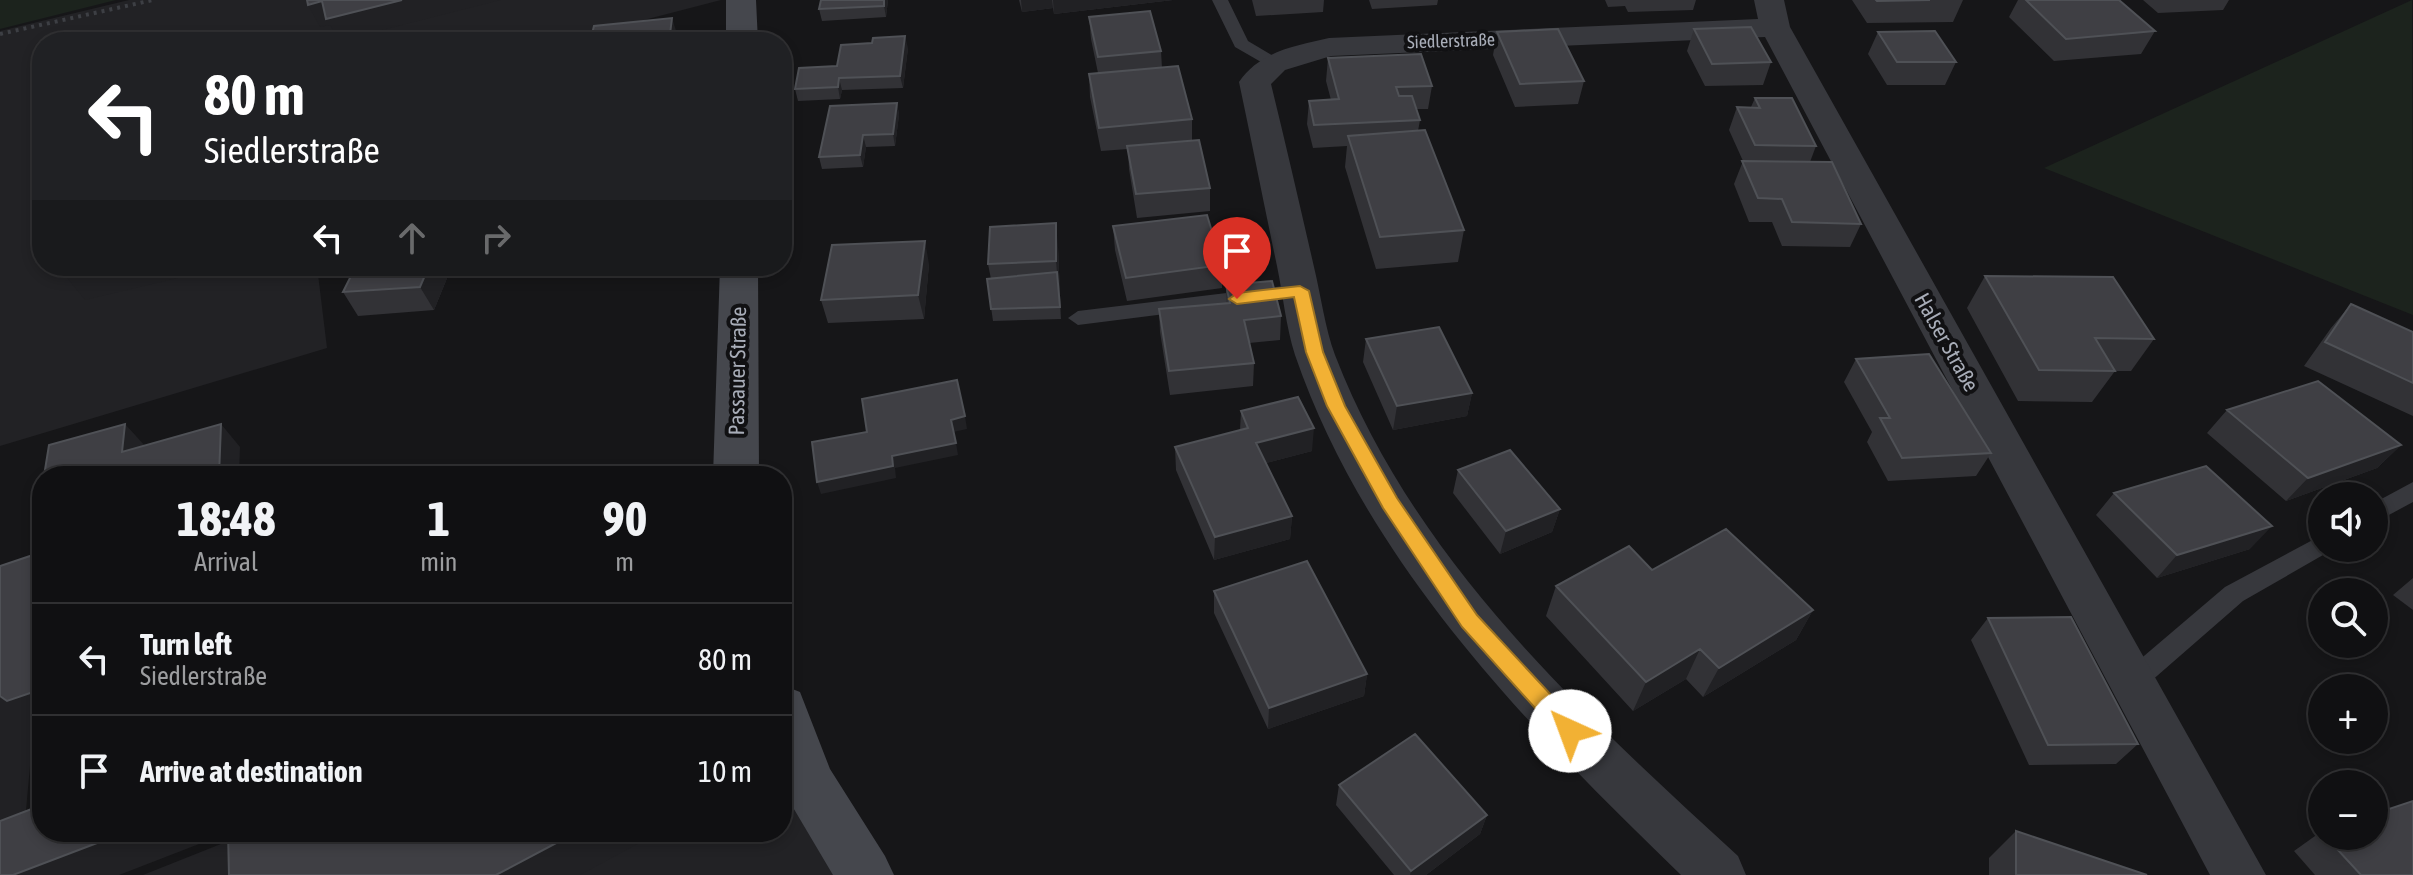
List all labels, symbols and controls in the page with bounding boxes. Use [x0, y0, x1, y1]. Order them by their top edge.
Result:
street label: Siedlerstraße [1407, 28, 1495, 53]
text: 80 m [204, 63, 305, 127]
icon: left [72, 64, 176, 168]
text: Siedlerstraße [204, 129, 380, 171]
icon: left [306, 216, 350, 260]
icon: ahead [390, 216, 434, 260]
icon: right [474, 216, 518, 260]
pin [1203, 217, 1271, 299]
icon: arrive [1215, 229, 1259, 273]
street label: Halser Straße [1909, 288, 1985, 396]
street label: Passauer Straße [723, 306, 751, 436]
map controls [2308, 482, 2388, 850]
button: sound [2308, 482, 2388, 562]
text: 18:48 [177, 491, 275, 546]
text: 1 [428, 491, 450, 546]
text: 90 [602, 491, 647, 546]
text: Arrival [194, 547, 258, 577]
text: min [420, 547, 457, 577]
text: m [615, 547, 634, 577]
button: search [2308, 578, 2388, 658]
text: Turn left [140, 627, 232, 661]
icon: left [72, 637, 116, 681]
text: 80 m [698, 642, 752, 676]
text: Siedlerstraße [140, 661, 267, 691]
button: + [2308, 674, 2388, 754]
position arrow [1528, 689, 1612, 773]
icon: arrive [72, 749, 116, 793]
text: Arrive at destination [140, 754, 362, 788]
text: 10 m [698, 754, 752, 788]
button: − [2308, 770, 2388, 850]

